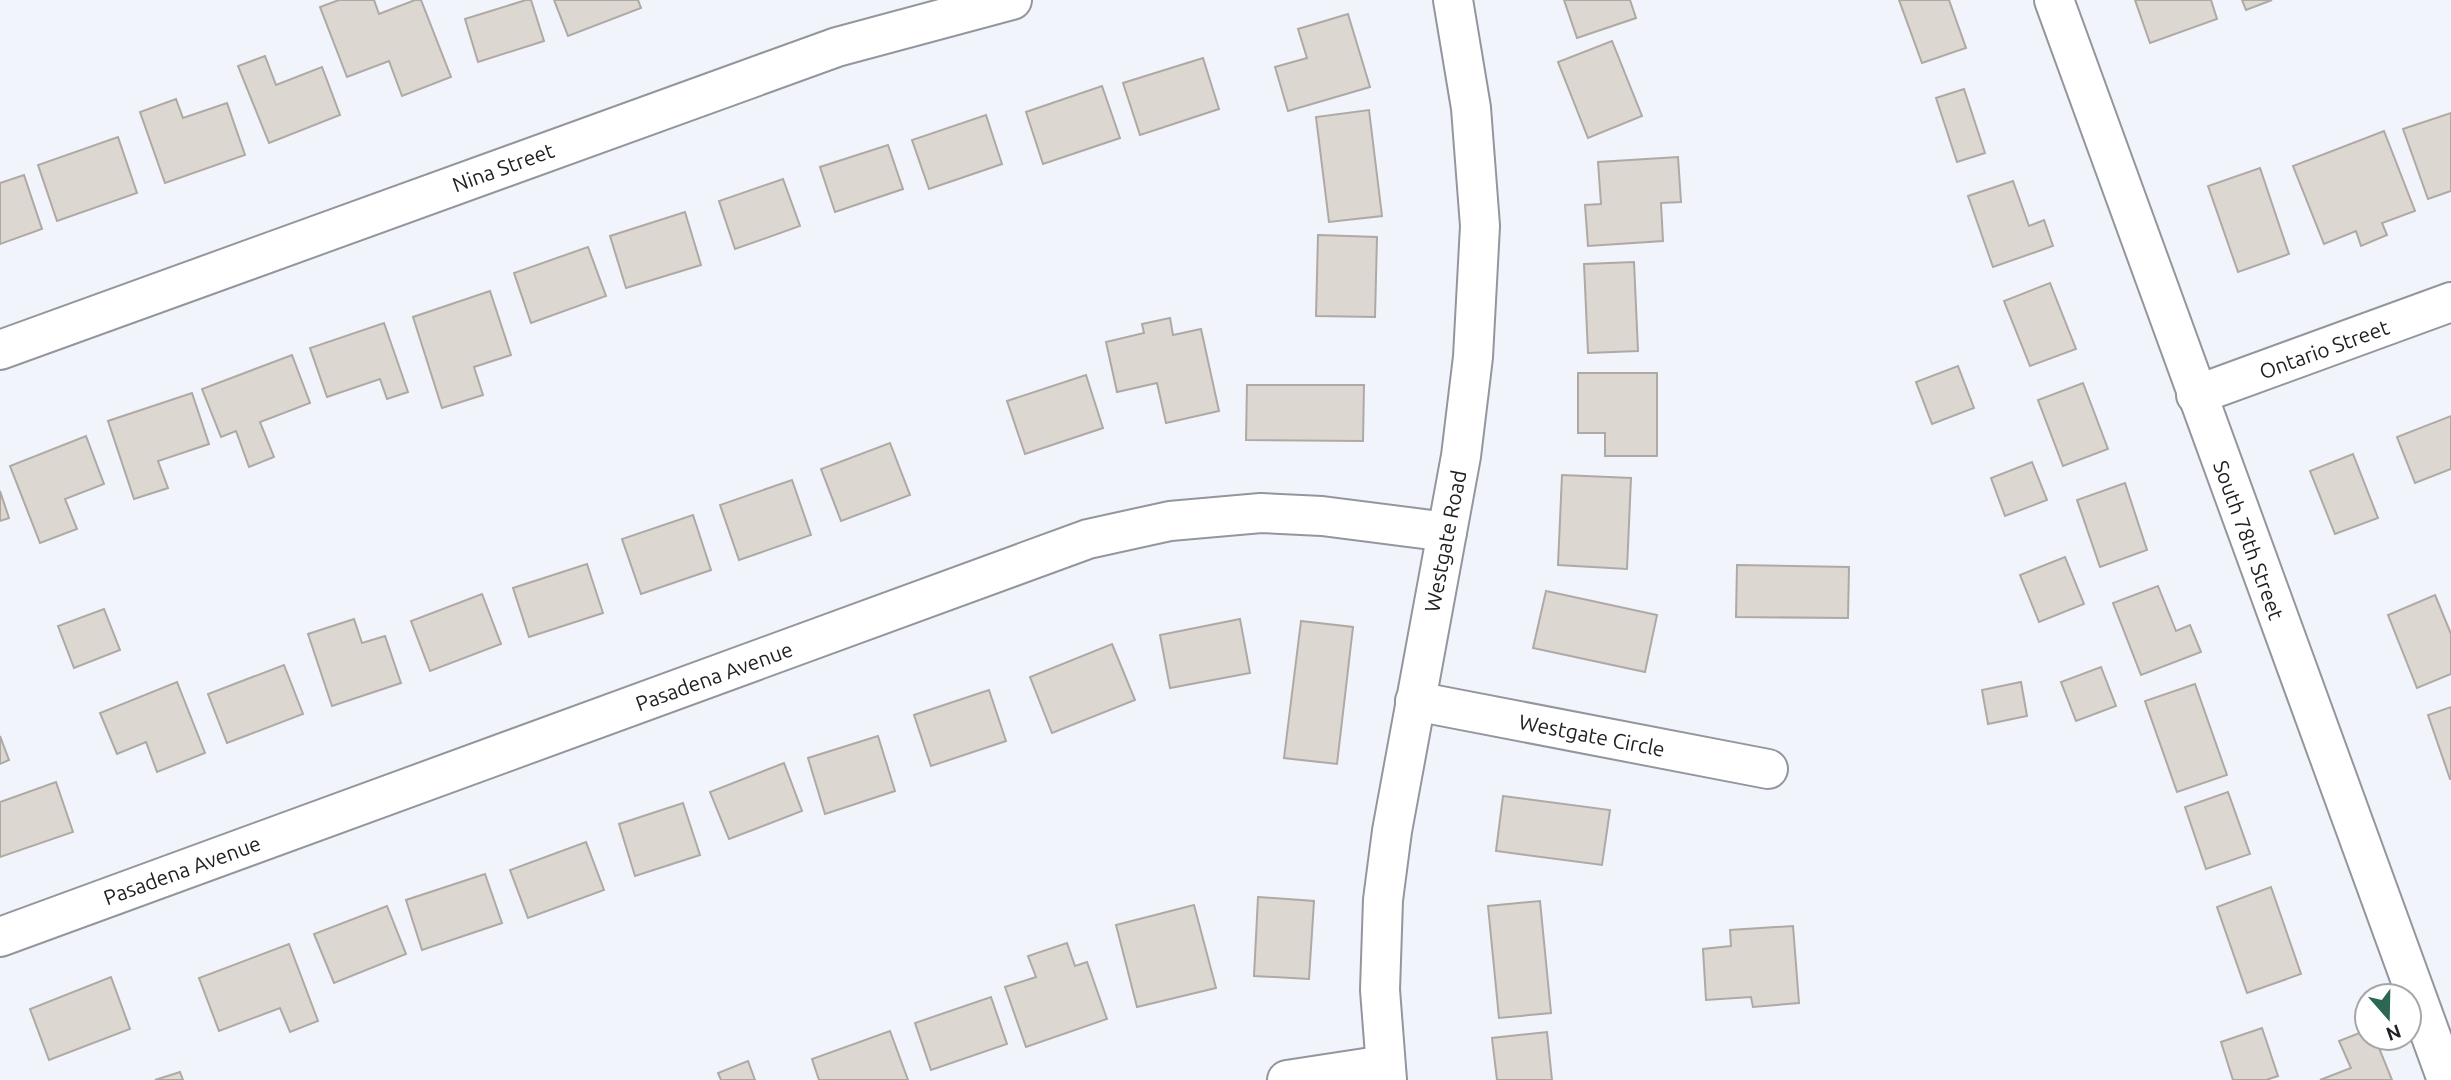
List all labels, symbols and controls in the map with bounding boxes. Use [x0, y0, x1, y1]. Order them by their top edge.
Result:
street label: Nina Street [449, 138, 557, 196]
street label: Ontario Street [2256, 314, 2392, 384]
street label: South 78th Street [2209, 457, 2289, 623]
street label: Westgate Road [1419, 468, 1471, 614]
street label: Pasadena Avenue [632, 636, 796, 716]
street label: Westgate Circle [1517, 709, 1667, 761]
street label: Pasadena Avenue [100, 830, 264, 910]
north arrow [2353, 982, 2423, 1052]
text: N [2383, 1020, 2404, 1046]

